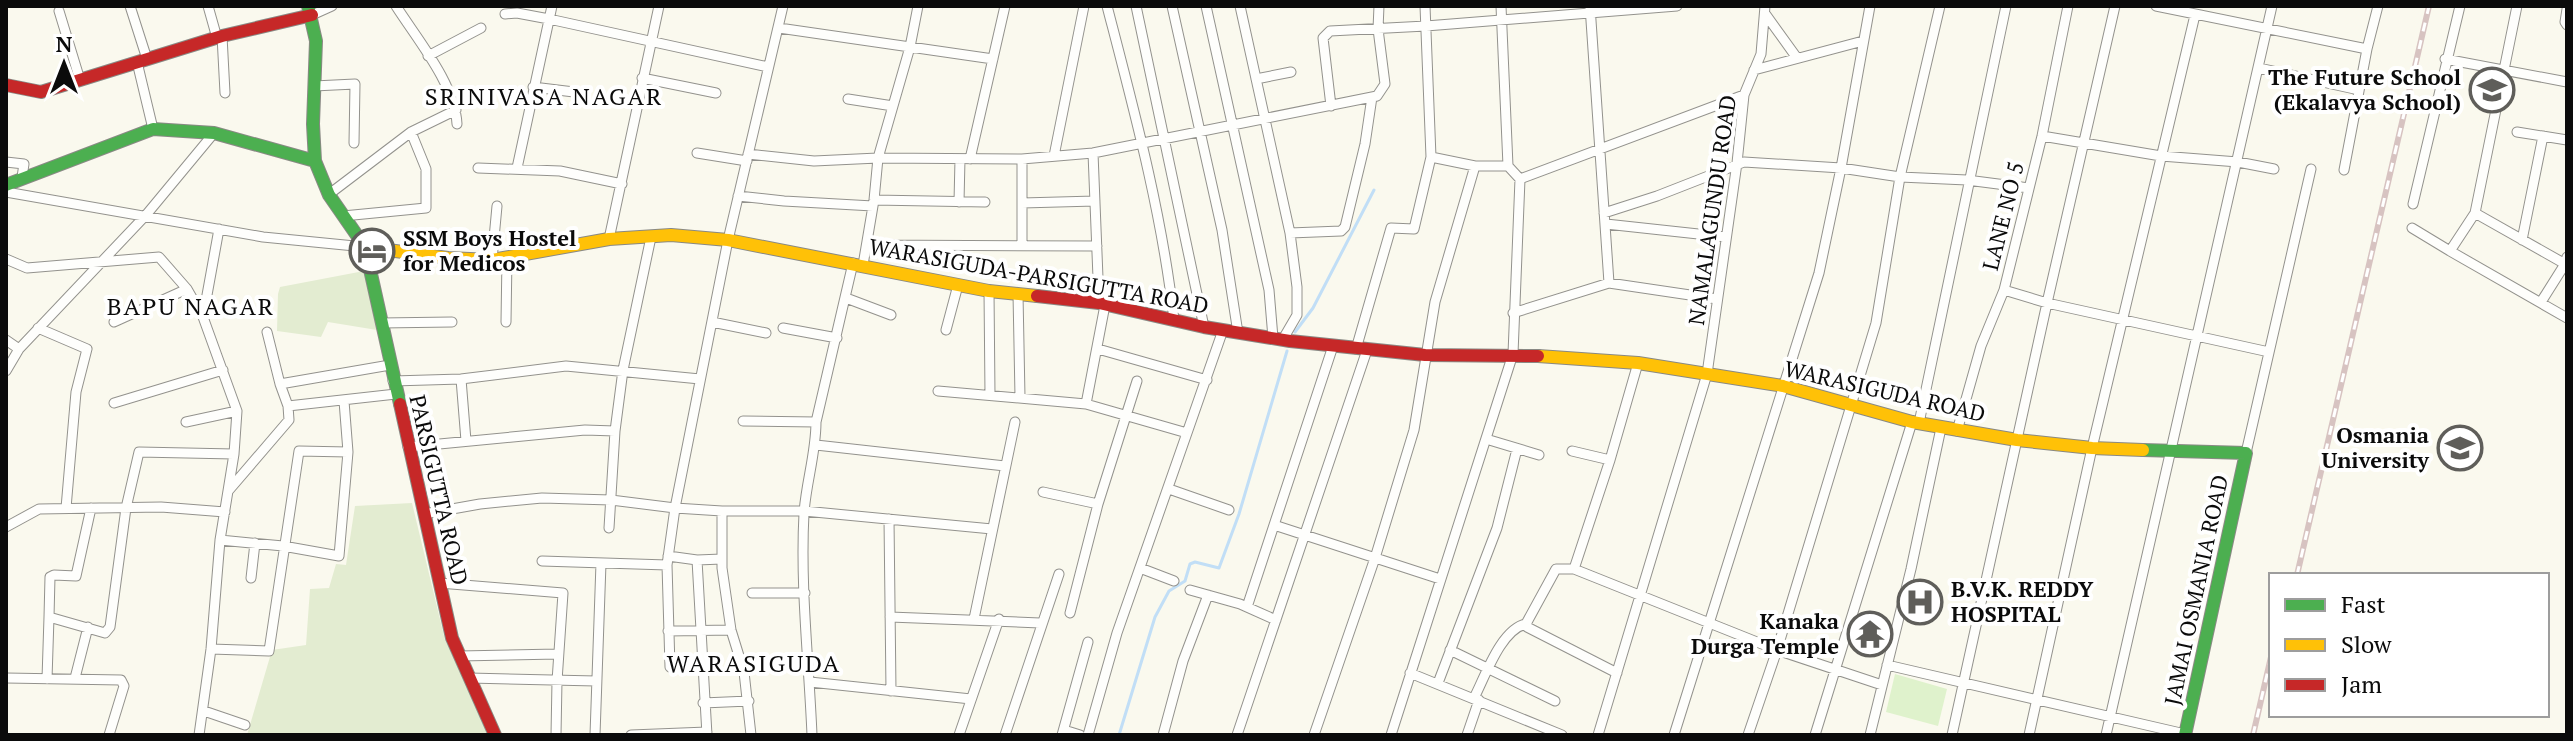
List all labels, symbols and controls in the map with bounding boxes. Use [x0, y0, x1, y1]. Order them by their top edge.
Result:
north arrow [24, 24, 104, 104]
text: N [56, 29, 73, 58]
place label: The Future School (Ekalavya School) [2268, 62, 2461, 116]
school or university icon: The Future School (Ekalavya School) [2468, 66, 2516, 114]
district label: SRINIVASA NAGAR [425, 80, 663, 112]
street label: NAMALAGUNDU ROAD [1681, 93, 1742, 327]
street label: LANE NO 5 [1975, 159, 2030, 273]
place label: SSM Boys Hostel for Medicos [403, 223, 576, 277]
hotel icon: SSM Boys Hostel for Medicos [348, 227, 396, 275]
street label: WARASIGUDA-PARSIGUTTA ROAD [867, 231, 1211, 320]
district label: BAPU NAGAR [107, 290, 275, 322]
street label: WARASIGUDA ROAD [1782, 353, 1988, 428]
street label: PARSIGUTTA ROAD [403, 392, 475, 588]
place label: Osmania University [2321, 420, 2429, 474]
school or university icon: Osmania University [2436, 424, 2484, 472]
street label: JAMAI OSMANIA ROAD [2157, 472, 2234, 708]
legend [2269, 573, 2549, 717]
place label: B.V.K. REDDY HOSPITAL [1951, 574, 2094, 628]
hospital icon: B.V.K. REDDY HOSPITAL [1896, 578, 1944, 626]
text: Fast [2341, 588, 2386, 620]
place label: Kanaka Durga Temple [1691, 606, 1839, 660]
temple icon: Kanaka Durga Temple [1846, 610, 1894, 658]
text: Slow [2341, 628, 2392, 660]
district label: WARASIGUDA [667, 647, 841, 679]
text: Jam [2341, 668, 2382, 700]

